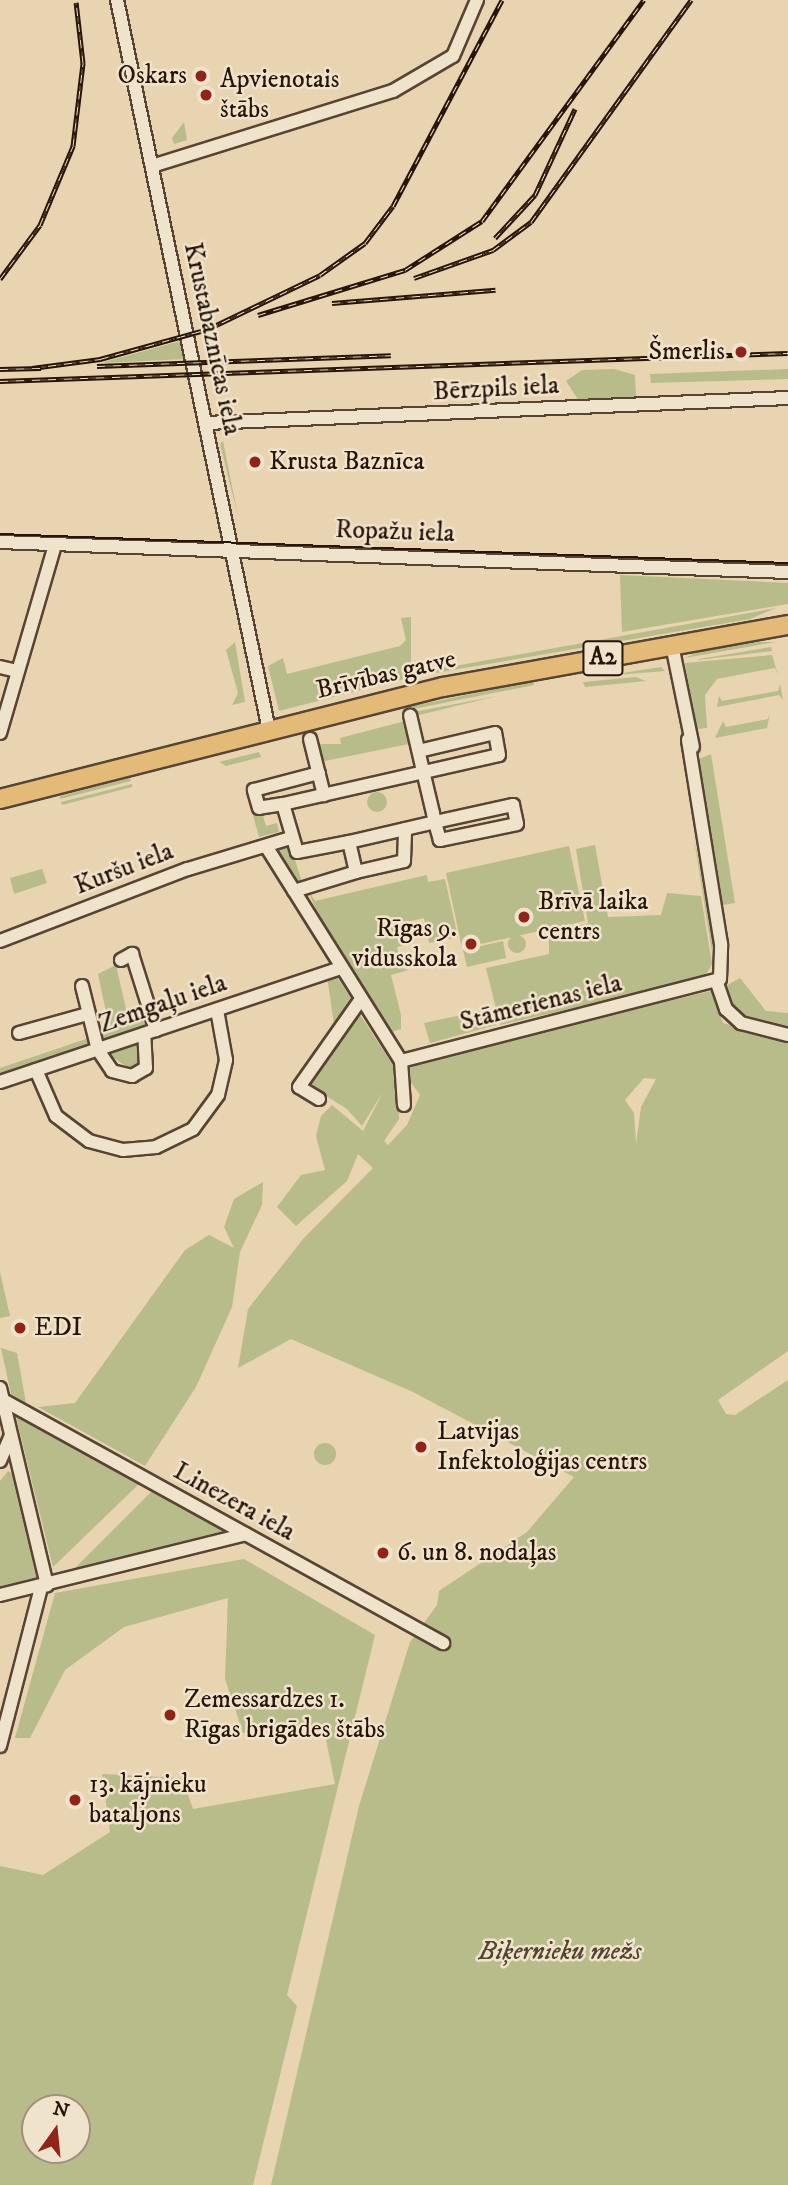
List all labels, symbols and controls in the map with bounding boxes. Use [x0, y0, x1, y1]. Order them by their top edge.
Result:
place label: Oskars [118, 60, 187, 92]
place label: Apvienotais štābs [220, 64, 339, 126]
marker: Oskars [193, 68, 209, 84]
marker: Apvienotais štābs [198, 87, 214, 103]
street label: Krustabaznīcas iela [176, 240, 248, 438]
place label: Šmerlis [648, 336, 725, 368]
marker: Šmerlis [731, 342, 751, 362]
street label: Bērzpils iela [432, 370, 560, 408]
place label: Krusta Baznīca [269, 446, 424, 478]
marker: Krusta Baznīca [247, 454, 263, 470]
street label: Ropažu iela [335, 514, 455, 550]
road number: A2 [582, 638, 624, 678]
street label: Brīvības gatve [313, 644, 459, 706]
street label: Kuršu iela [70, 836, 178, 902]
place label: Brīvā laika centrs [538, 886, 648, 948]
marker: Brīvā laika centrs [516, 909, 532, 925]
place label: Rīgas 9. vidusskola [352, 913, 457, 974]
marker: Rīgas 9. vidusskola [463, 936, 479, 952]
street label: Zemgaļu iela [95, 968, 231, 1040]
street label: Stāmerienas iela [457, 968, 625, 1038]
place label: EDI [34, 1312, 82, 1344]
marker: EDI [12, 1320, 28, 1336]
place label: Latvijas Infektoloģijas centrs [437, 1416, 647, 1478]
marker: Latvijas Infektoloģijas centrs [411, 1437, 431, 1457]
street label: Linezera iela [168, 1456, 300, 1548]
place label: 6. un 8. nodaļas [397, 1537, 556, 1569]
marker: 6. un 8. nodaļas [375, 1545, 391, 1561]
place label: Zemessardzes 1. Rīgas brigādes štābs [184, 1684, 385, 1746]
marker: Zemessardzes 1. Rīgas brigādes štābs [162, 1707, 178, 1723]
place label: 13. kājnieku bataljons [89, 1769, 207, 1830]
marker: 13. kājnieku bataljons [67, 1792, 83, 1808]
park label: Biķernieku mežs [479, 1936, 641, 1968]
north arrow [21, 2094, 91, 2164]
text: N [51, 2097, 72, 2123]

